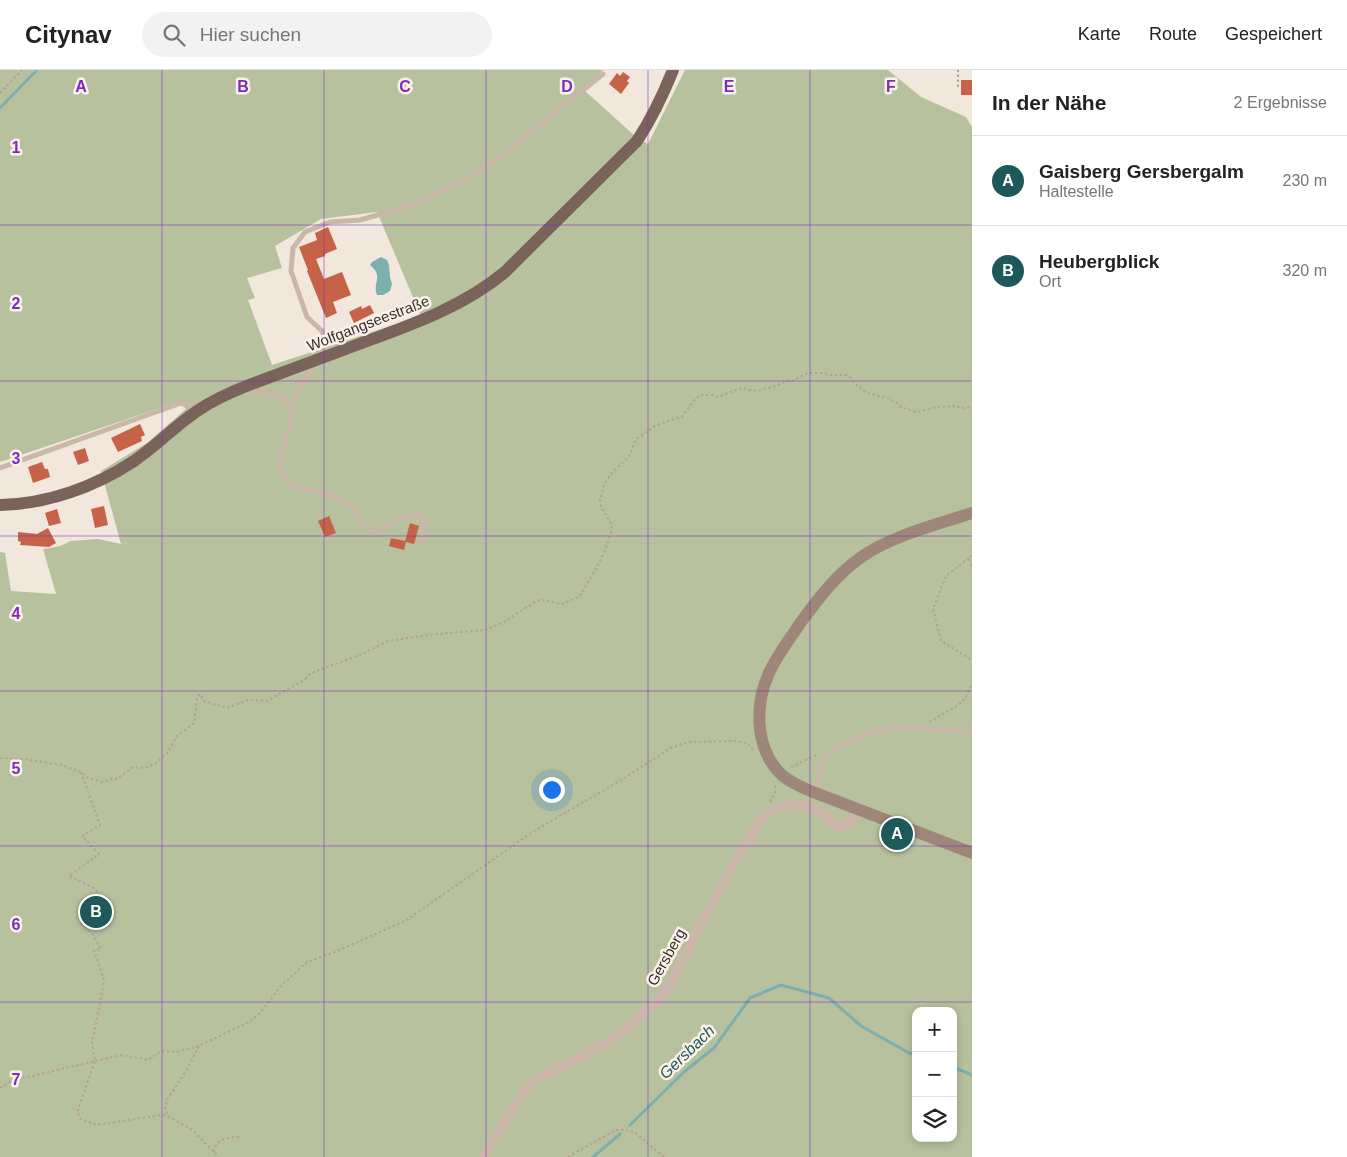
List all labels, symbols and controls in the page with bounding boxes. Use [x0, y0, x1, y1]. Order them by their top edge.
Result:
search box [142, 12, 492, 57]
text: Citynav [25, 21, 112, 48]
icon: search [160, 21, 188, 49]
text: Hier suchen [200, 24, 301, 45]
text: Karte [1078, 24, 1121, 44]
text: Route [1149, 24, 1197, 44]
text: Gespeichert [1225, 24, 1322, 44]
text: A [75, 78, 87, 95]
text: B [237, 78, 249, 95]
text: C [399, 78, 411, 95]
text: D [561, 78, 573, 95]
text: E [724, 78, 735, 95]
text: F [886, 78, 896, 95]
text: In der Nähe [992, 91, 1106, 114]
text: 2 Ergebnisse [1234, 94, 1327, 111]
text: 1 [12, 139, 21, 156]
text: Gaisberg Gersbergalm [1039, 161, 1244, 182]
text: A [1002, 172, 1014, 189]
text: 230 m [1283, 172, 1327, 189]
text: Haltestelle [1039, 183, 1114, 200]
text: Heubergblick [1039, 251, 1159, 272]
text: B [1002, 262, 1014, 279]
text: 320 m [1283, 262, 1327, 279]
text: Ort [1039, 273, 1061, 290]
street label: Wolfgangseestraße [304, 292, 432, 354]
text: 2 [12, 295, 21, 312]
text: 3 [12, 450, 21, 467]
text: 4 [12, 605, 21, 622]
text: 5 [12, 760, 21, 777]
your location [539, 777, 565, 803]
pin: A [881, 815, 913, 853]
pin: B [80, 893, 112, 931]
text: 6 [12, 916, 21, 933]
street label: Gersberg [643, 926, 689, 988]
map controls [912, 1007, 957, 1142]
button: + [912, 1007, 957, 1052]
water label: Gersbach [656, 1022, 718, 1082]
button: − [912, 1052, 957, 1097]
text: 7 [12, 1071, 21, 1088]
button: layers [912, 1097, 957, 1142]

